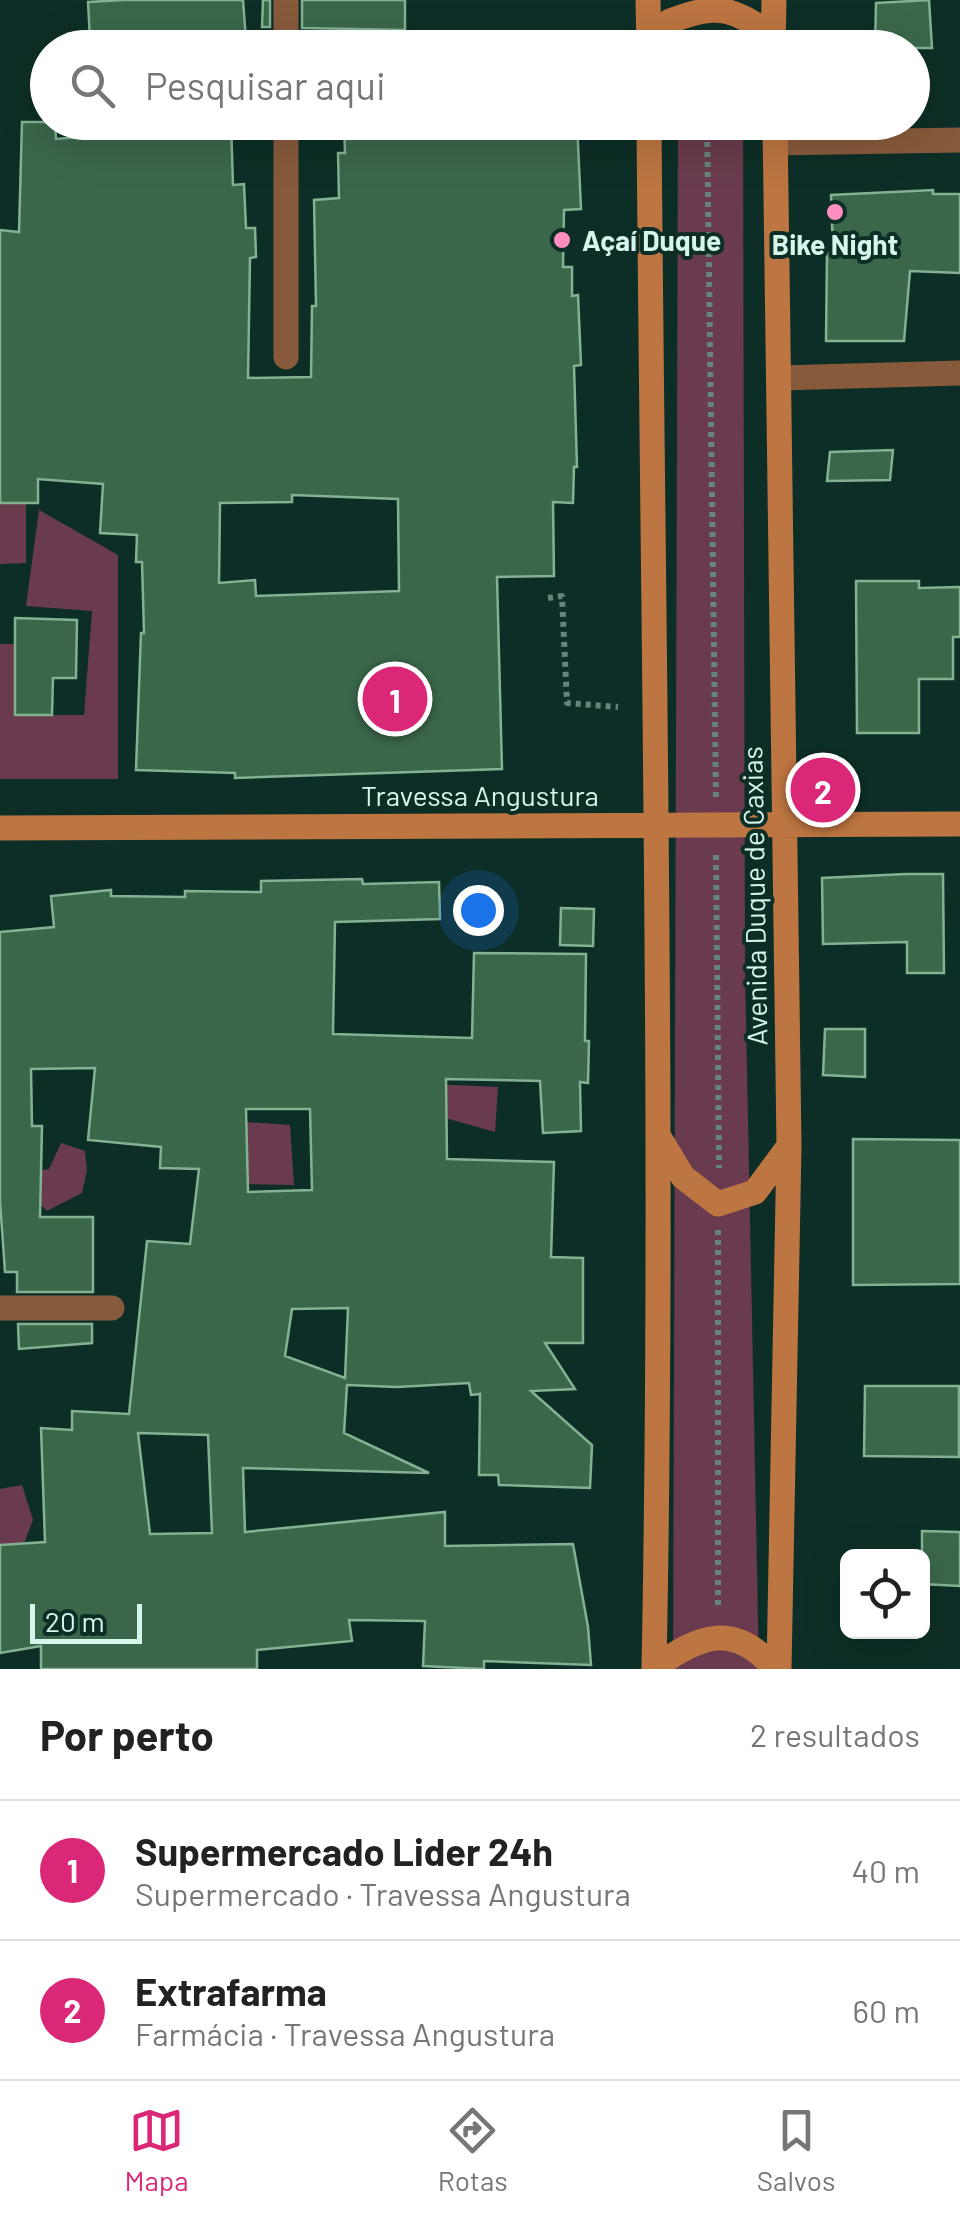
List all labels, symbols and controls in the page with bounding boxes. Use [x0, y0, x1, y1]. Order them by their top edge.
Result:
search box [30, 30, 930, 140]
icon: search [65, 58, 120, 113]
text: Pesquisar aqui [145, 62, 386, 108]
marker: Bike Night [824, 201, 846, 223]
place label: Açaí Duque [582, 223, 721, 257]
place label: Bike Night [772, 227, 898, 261]
marker: Açaí Duque [551, 229, 573, 251]
pin: 1 [362, 662, 428, 736]
street label: Avenida Duque de Caxias [734, 746, 774, 1046]
pin: 2 [790, 752, 856, 828]
street label: Travessa Angustura [361, 778, 599, 812]
your location [453, 885, 504, 936]
map controls [840, 1549, 930, 1639]
button: locate [840, 1549, 930, 1639]
scale bar [30, 1599, 142, 1644]
text: 20 m [45, 1604, 105, 1638]
text: Por perto [40, 1709, 214, 1759]
text: 2 resultados [750, 1715, 920, 1753]
text: Supermercado Lider 24h [135, 1828, 553, 1874]
text: 1 [67, 1851, 78, 1889]
text: 40 m [851, 1851, 920, 1889]
text: Supermercado · Travessa Angustura [135, 1874, 631, 1912]
text: Extrafarma [135, 1968, 327, 2014]
text: 2 [64, 1991, 81, 2029]
text: 60 m [853, 1991, 920, 2029]
text: Farmácia · Travessa Angustura [135, 2014, 555, 2052]
tab: Mapa [125, 2103, 189, 2197]
tab: Rotas [438, 2103, 508, 2197]
tab: Salvos [757, 2103, 835, 2197]

